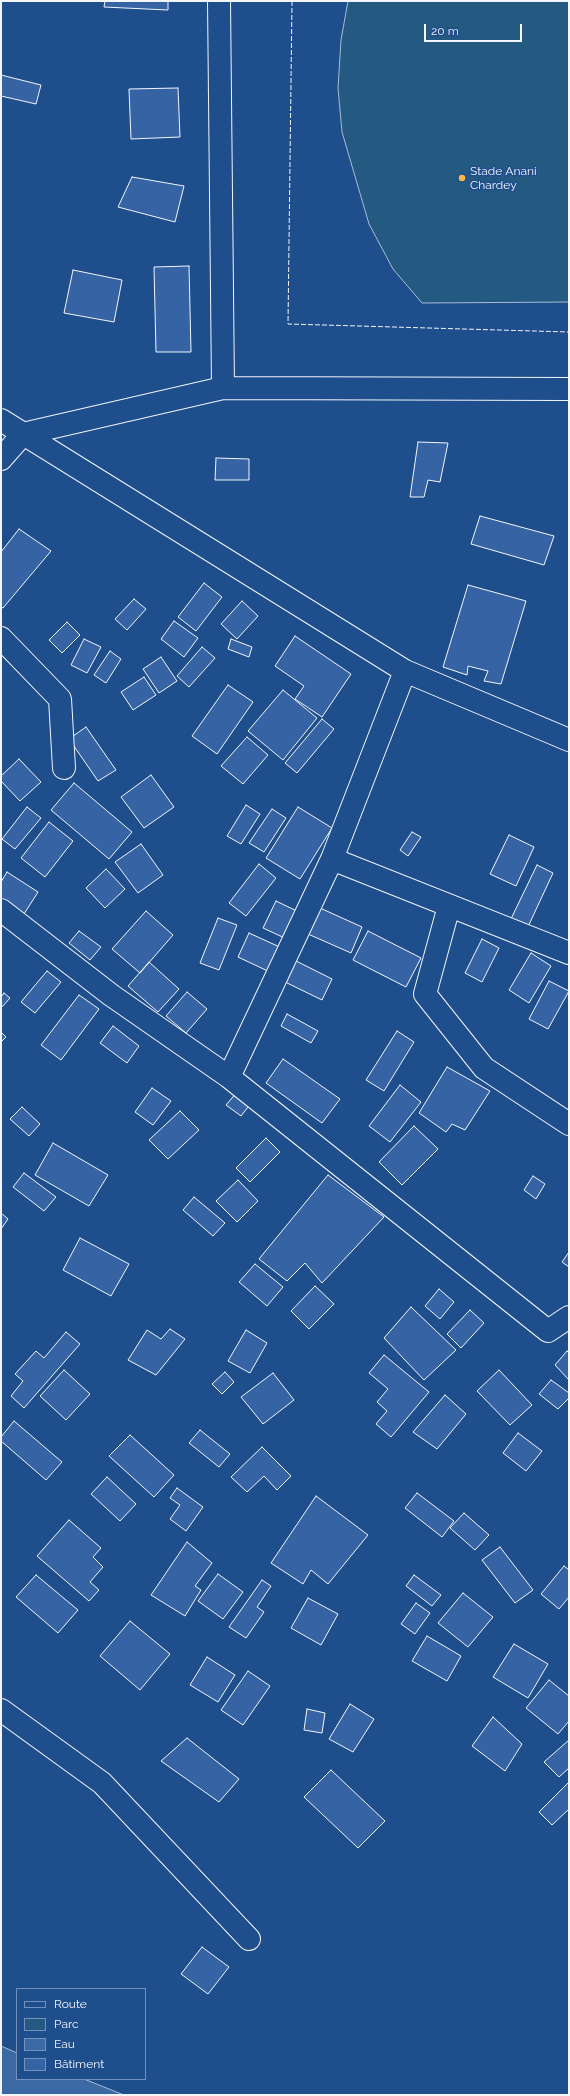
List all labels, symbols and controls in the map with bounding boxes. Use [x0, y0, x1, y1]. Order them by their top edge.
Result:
scale bar [426, 16, 524, 42]
text: 20 m [431, 24, 459, 38]
place label: Stade Anani Chardey [470, 164, 537, 192]
marker: Stade Anani Chardey [457, 173, 467, 183]
legend [16, 1988, 146, 2080]
text: Route [54, 1997, 87, 2011]
text: Parc [54, 2017, 79, 2031]
text: Eau [54, 2037, 75, 2051]
text: Bâtiment [54, 2057, 104, 2071]

